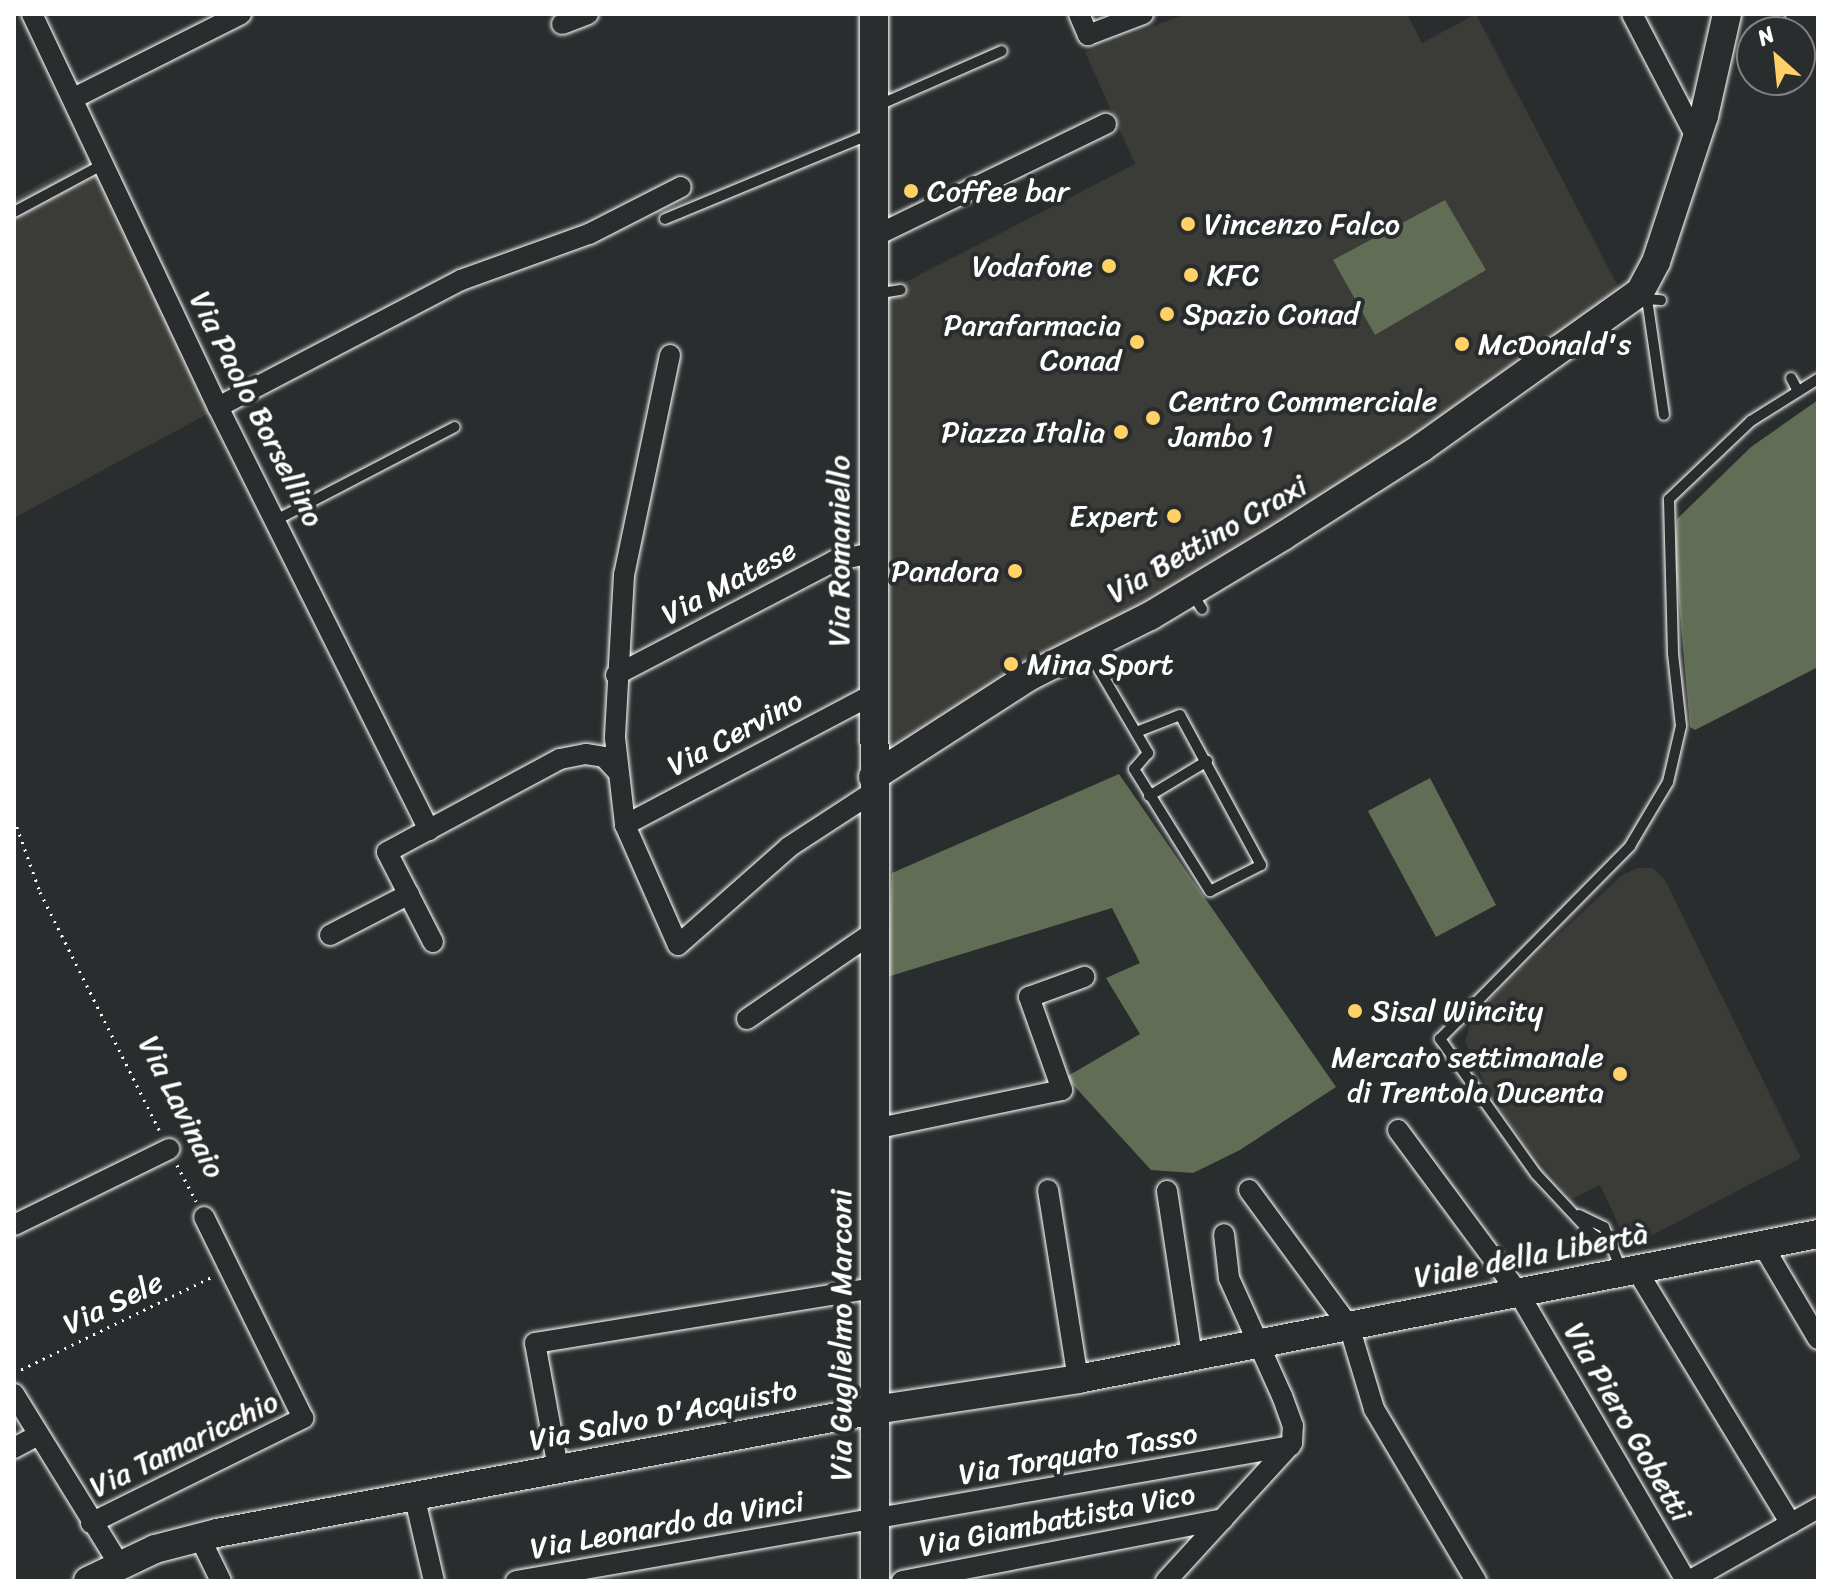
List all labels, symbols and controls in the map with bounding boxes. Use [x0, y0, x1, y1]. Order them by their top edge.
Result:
text: N [1750, 15, 1781, 57]
north arrow [1736, 16, 1816, 96]
place label: Coffee bar [927, 173, 1069, 209]
marker: Coffee bar [902, 182, 920, 200]
place label: Vincenzo Falco [1204, 206, 1400, 242]
marker: Vincenzo Falco [1179, 215, 1197, 233]
place label: Vodafone [972, 248, 1093, 284]
marker: Vodafone [1100, 257, 1118, 275]
place label: KFC [1207, 257, 1260, 293]
marker: KFC [1182, 266, 1200, 284]
street label: Via Paolo Borsellino [182, 284, 332, 534]
place label: Spazio Conad [1183, 296, 1359, 332]
marker: Spazio Conad [1158, 305, 1176, 323]
place label: Parafarmacia Conad [944, 307, 1121, 378]
place label: McDonald's [1478, 326, 1631, 362]
marker: Parafarmacia Conad [1128, 333, 1146, 351]
marker: McDonald's [1453, 335, 1471, 353]
place label: Centro Commerciale Jambo 1 [1169, 383, 1438, 454]
marker: Centro Commerciale Jambo 1 [1144, 409, 1162, 427]
place label: Piazza Italia [940, 414, 1105, 450]
marker: Piazza Italia [1112, 423, 1130, 441]
street label: Via Romaniello [821, 455, 857, 647]
street label: Via Bettino Craxi [1101, 467, 1313, 611]
place label: Expert [1069, 498, 1158, 534]
marker: Expert [1165, 507, 1183, 525]
street label: Via Matese [656, 532, 802, 632]
place label: Pandora [891, 553, 999, 589]
marker: Pandora [1006, 562, 1024, 580]
place label: Mina Sport [1027, 646, 1173, 682]
marker: Mina Sport [1002, 655, 1020, 673]
street label: Via Cervino [661, 682, 809, 784]
place label: Sisal Wincity [1371, 993, 1542, 1029]
marker: Sisal Wincity [1346, 1002, 1364, 1020]
street label: Via Lavinaio [131, 1030, 233, 1184]
place label: Mercato settimanale di Trentola Ducenta [1331, 1039, 1604, 1110]
marker: Mercato settimanale di Trentola Ducenta [1611, 1065, 1629, 1083]
street label: Via Guglielmo Marconi [823, 1189, 859, 1481]
street label: Viale della Libertà [1411, 1215, 1651, 1295]
street label: Via Sele [57, 1263, 169, 1343]
street label: Via Piero Gobetti [1556, 1316, 1700, 1528]
street label: Via Salvo D'Acquisto [526, 1371, 800, 1459]
street label: Via Tamaricchio [84, 1383, 284, 1505]
street label: Via Torquato Tasso [955, 1415, 1201, 1493]
street label: Via Giambattista Vico [915, 1475, 1199, 1565]
street label: Via Leonardo da Vinci [526, 1483, 808, 1567]

